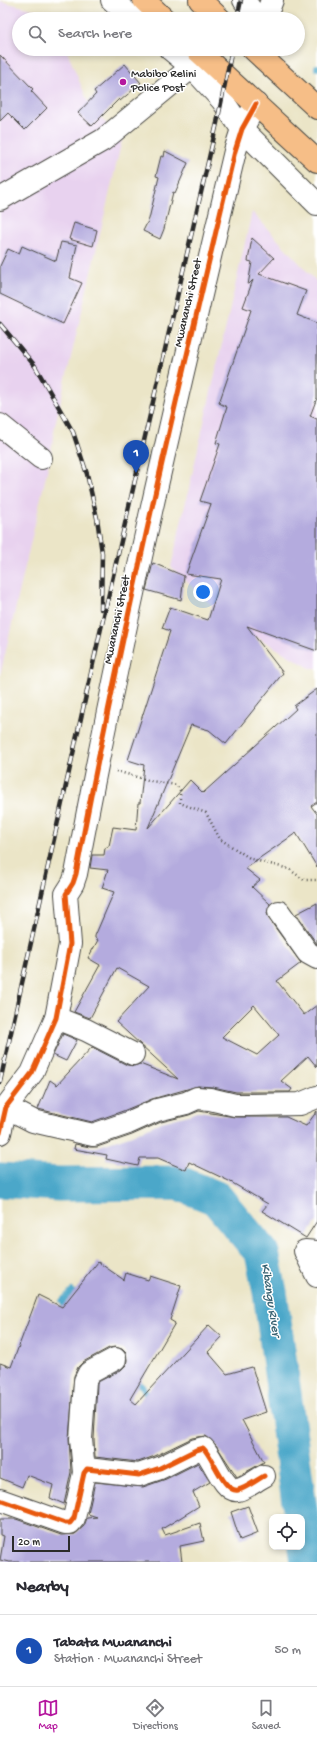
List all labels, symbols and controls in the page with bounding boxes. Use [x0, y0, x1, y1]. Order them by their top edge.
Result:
search box [12, 12, 305, 56]
icon: search [26, 23, 48, 45]
text: Search here [58, 25, 132, 43]
place label: Mabibo Relini Police Post [130, 68, 197, 96]
marker: Mabibo Relini Police Post [118, 77, 128, 87]
street label: Mwananchi Street [172, 256, 206, 349]
pin: 1 [123, 440, 149, 473]
street label: Mwananchi Street [102, 573, 134, 666]
your location [193, 582, 213, 602]
water label: Kibangu River [257, 1263, 284, 1340]
map controls [269, 1514, 305, 1550]
button: locate [269, 1514, 305, 1550]
scale bar [12, 1534, 70, 1553]
text: 20 m [18, 1537, 40, 1549]
text: Nearby [16, 1578, 69, 1598]
text: Tabata Mwananchi [54, 1634, 172, 1652]
text: 1 [26, 1643, 32, 1658]
text: 50 m [274, 1643, 301, 1658]
text: Station · Mwananchi Street [54, 1652, 202, 1667]
tab: Map [37, 1697, 59, 1733]
tab: Directions [133, 1697, 178, 1733]
tab: Saved [252, 1697, 280, 1733]

